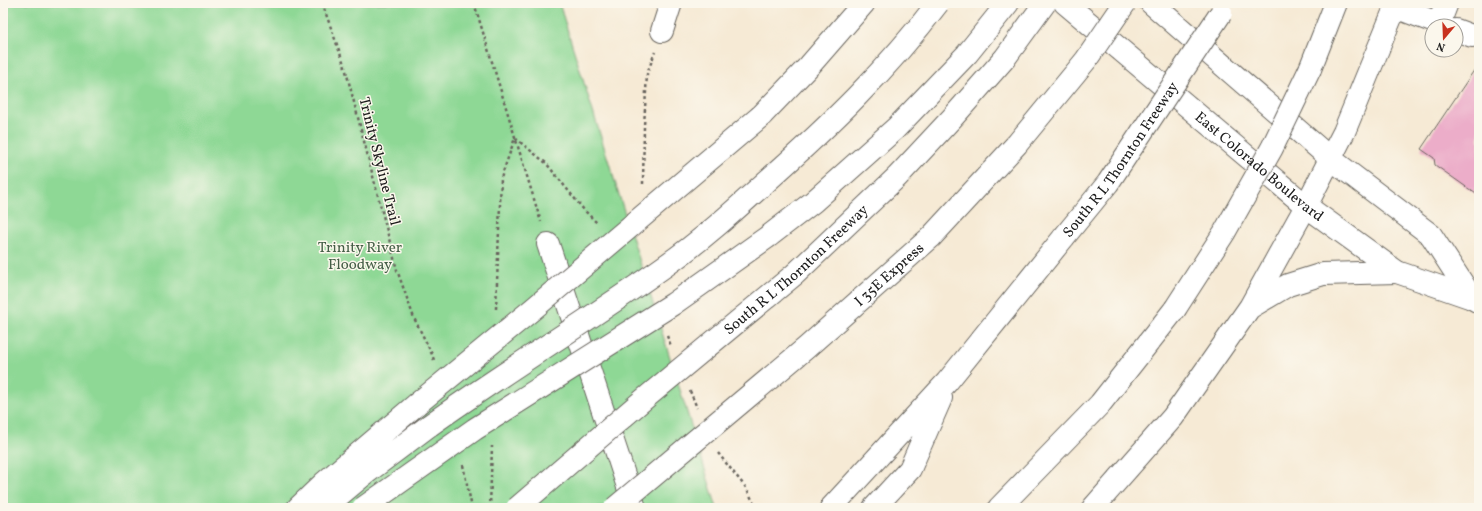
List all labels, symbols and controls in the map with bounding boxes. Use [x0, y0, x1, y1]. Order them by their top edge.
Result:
north arrow [1424, 18, 1464, 58]
text: N [1435, 38, 1447, 54]
street label: South R L Thornton Freeway [1059, 78, 1184, 243]
street label: Trinity Skyline Trail [352, 95, 405, 228]
street label: East Colorado Boulevard [1190, 108, 1327, 227]
street label: South R L Thornton Freeway [720, 201, 874, 341]
park label: Trinity River Floodway [318, 238, 402, 276]
street label: I 35E Express [850, 239, 929, 312]

